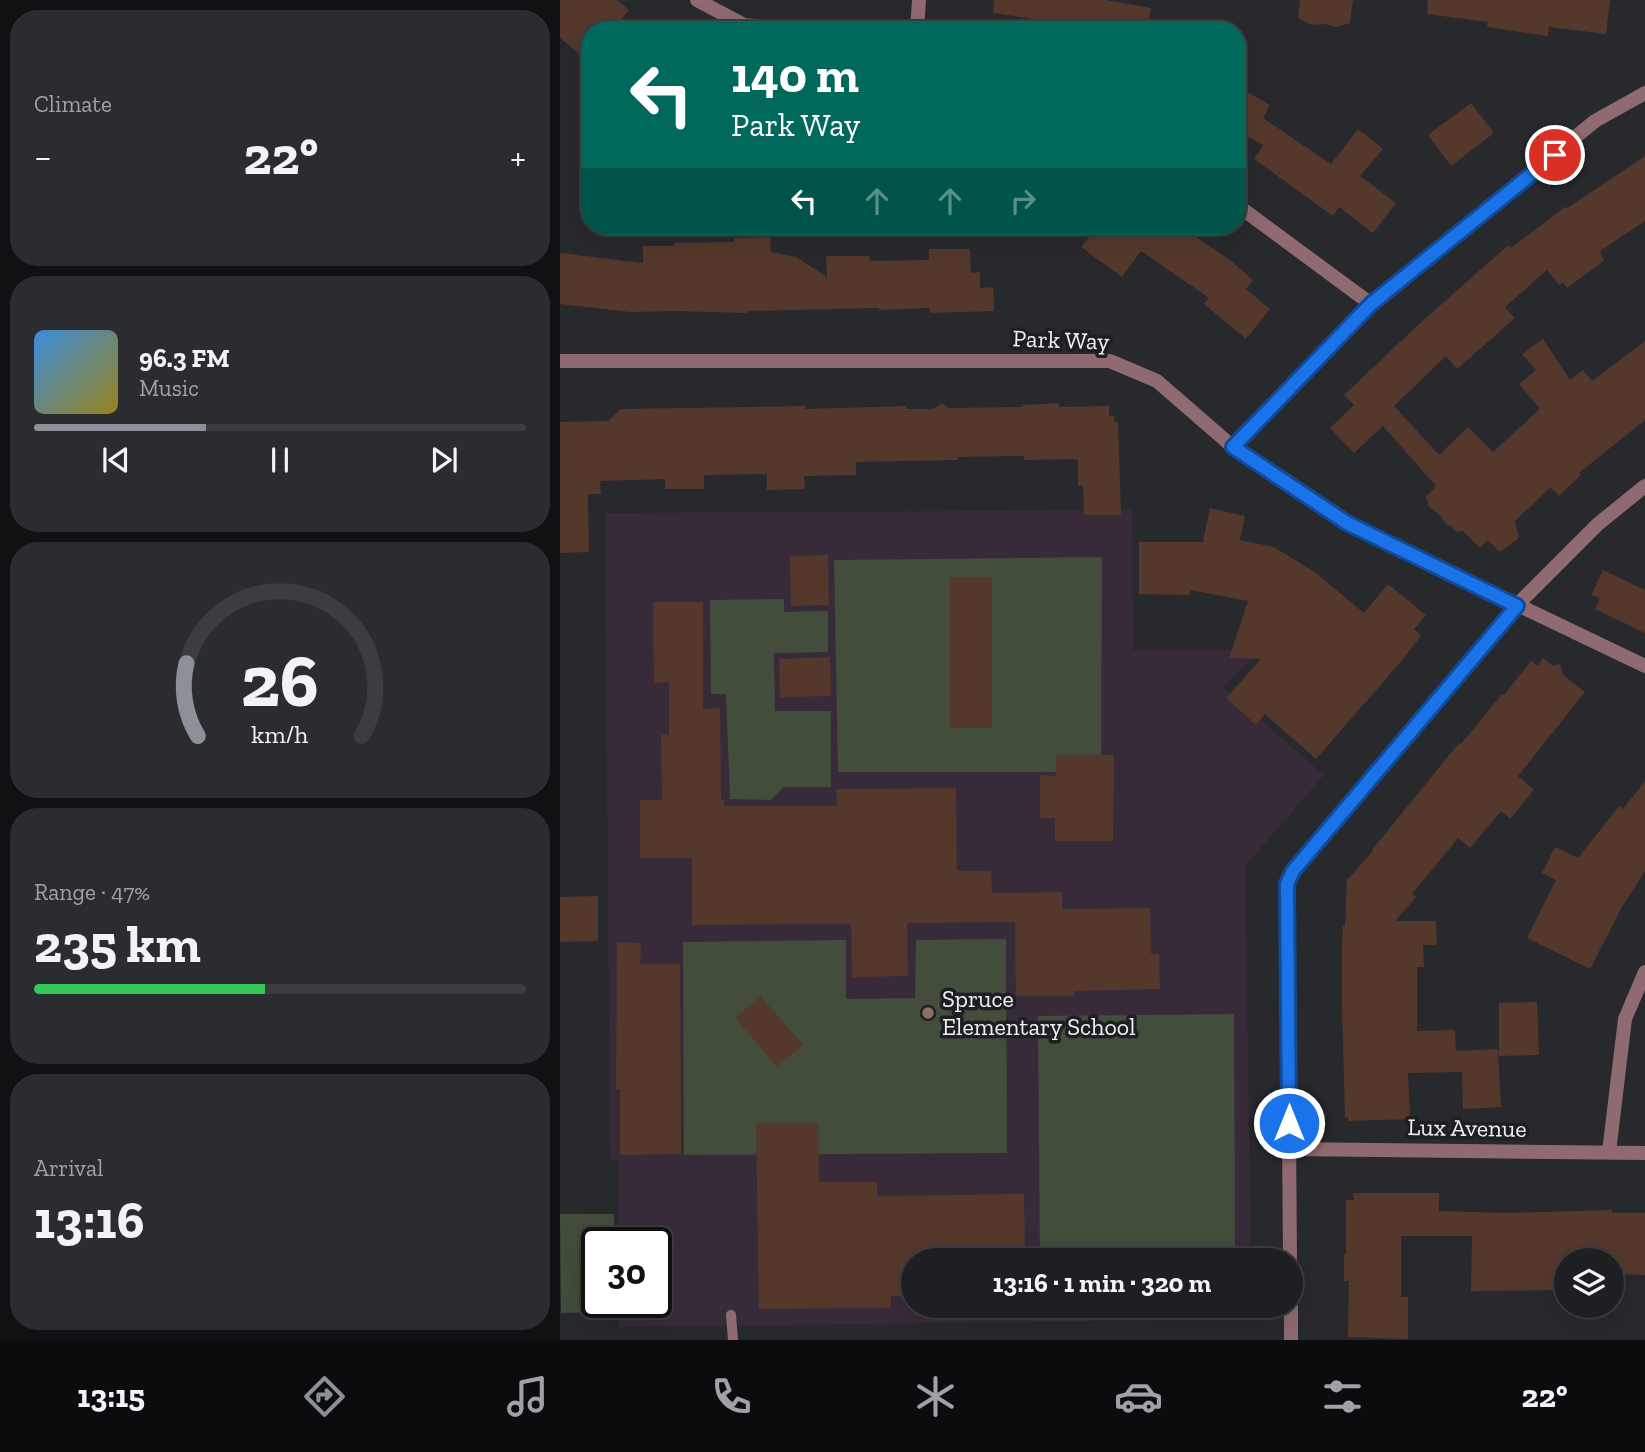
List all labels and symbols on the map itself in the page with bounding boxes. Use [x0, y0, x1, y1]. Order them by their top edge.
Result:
pin [1525, 125, 1585, 185]
street label: Park Way [1012, 323, 1111, 356]
place label: Spruce Elementary School [942, 984, 1136, 1041]
marker: Spruce Elementary School [920, 1005, 936, 1021]
position arrow [1252, 1086, 1326, 1160]
street label: Lux Avenue [1407, 1112, 1527, 1143]
speed limit sign: 30 [581, 1227, 672, 1318]

